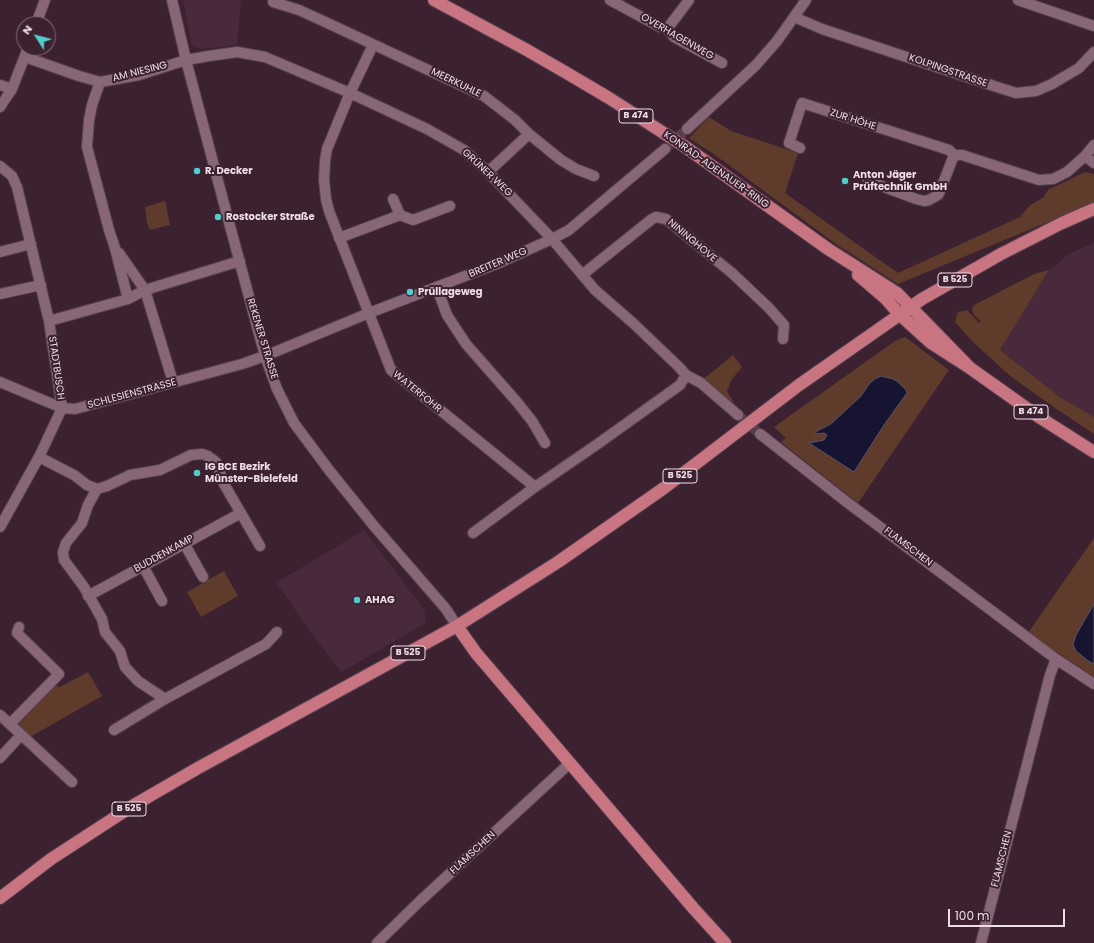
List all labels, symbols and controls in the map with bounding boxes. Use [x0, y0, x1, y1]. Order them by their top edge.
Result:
street label: OVERHAGENWEG [638, 11, 716, 63]
north arrow [16, 16, 56, 56]
text: N [18, 21, 36, 38]
street label: KOLPINGSTRASSE [907, 52, 989, 90]
street label: AM NIESING [111, 59, 169, 85]
street label: MEERKUHLE [429, 66, 483, 100]
street label: ZUR HÖHE [828, 107, 878, 133]
road number: B 474 [619, 109, 653, 123]
street label: KONRAD-ADENAUER-RING [661, 129, 771, 211]
street label: GRÜNER WEG [459, 147, 515, 199]
place label: R. Decker [205, 165, 253, 177]
marker: R. Decker [192, 166, 202, 176]
place label: Anton Jäger Prüftechnik GmbH [853, 169, 947, 192]
marker: Anton Jäger Prüftechnik GmbH [840, 176, 850, 186]
place label: Rostocker Straße [226, 211, 315, 223]
marker: Rostocker Straße [213, 212, 223, 222]
street label: NININGHOVE [665, 217, 719, 265]
street label: BREITER WEG [467, 245, 529, 281]
road number: B 525 [938, 273, 972, 287]
place label: Prüllageweg [418, 286, 483, 298]
marker: Prüllageweg [405, 287, 415, 297]
street label: REKENER STRASSE [244, 297, 280, 381]
street label: STADTBUSCH [46, 336, 66, 400]
street label: WATERFOHR [390, 369, 444, 415]
street label: SCHLESIENSTRASSE [86, 376, 178, 412]
road number: B 474 [1014, 405, 1048, 419]
place label: IG BCE Bezirk Münster-Bielefeld [205, 461, 298, 484]
marker: IG BCE Bezirk Münster-Bielefeld [192, 468, 202, 478]
road number: B 525 [663, 469, 697, 483]
street label: FLAMSCHEN [881, 525, 935, 569]
street label: BUDDENKAMP [132, 533, 196, 575]
place label: AHAG [365, 594, 395, 606]
marker: AHAG [352, 595, 362, 605]
road number: B 525 [391, 646, 425, 660]
road number: B 525 [112, 802, 146, 816]
street label: FLAMSCHEN [448, 829, 498, 877]
street label: FLAMSCHEN [989, 830, 1015, 888]
scale bar [950, 901, 1067, 927]
text: 100 m [955, 907, 989, 924]

